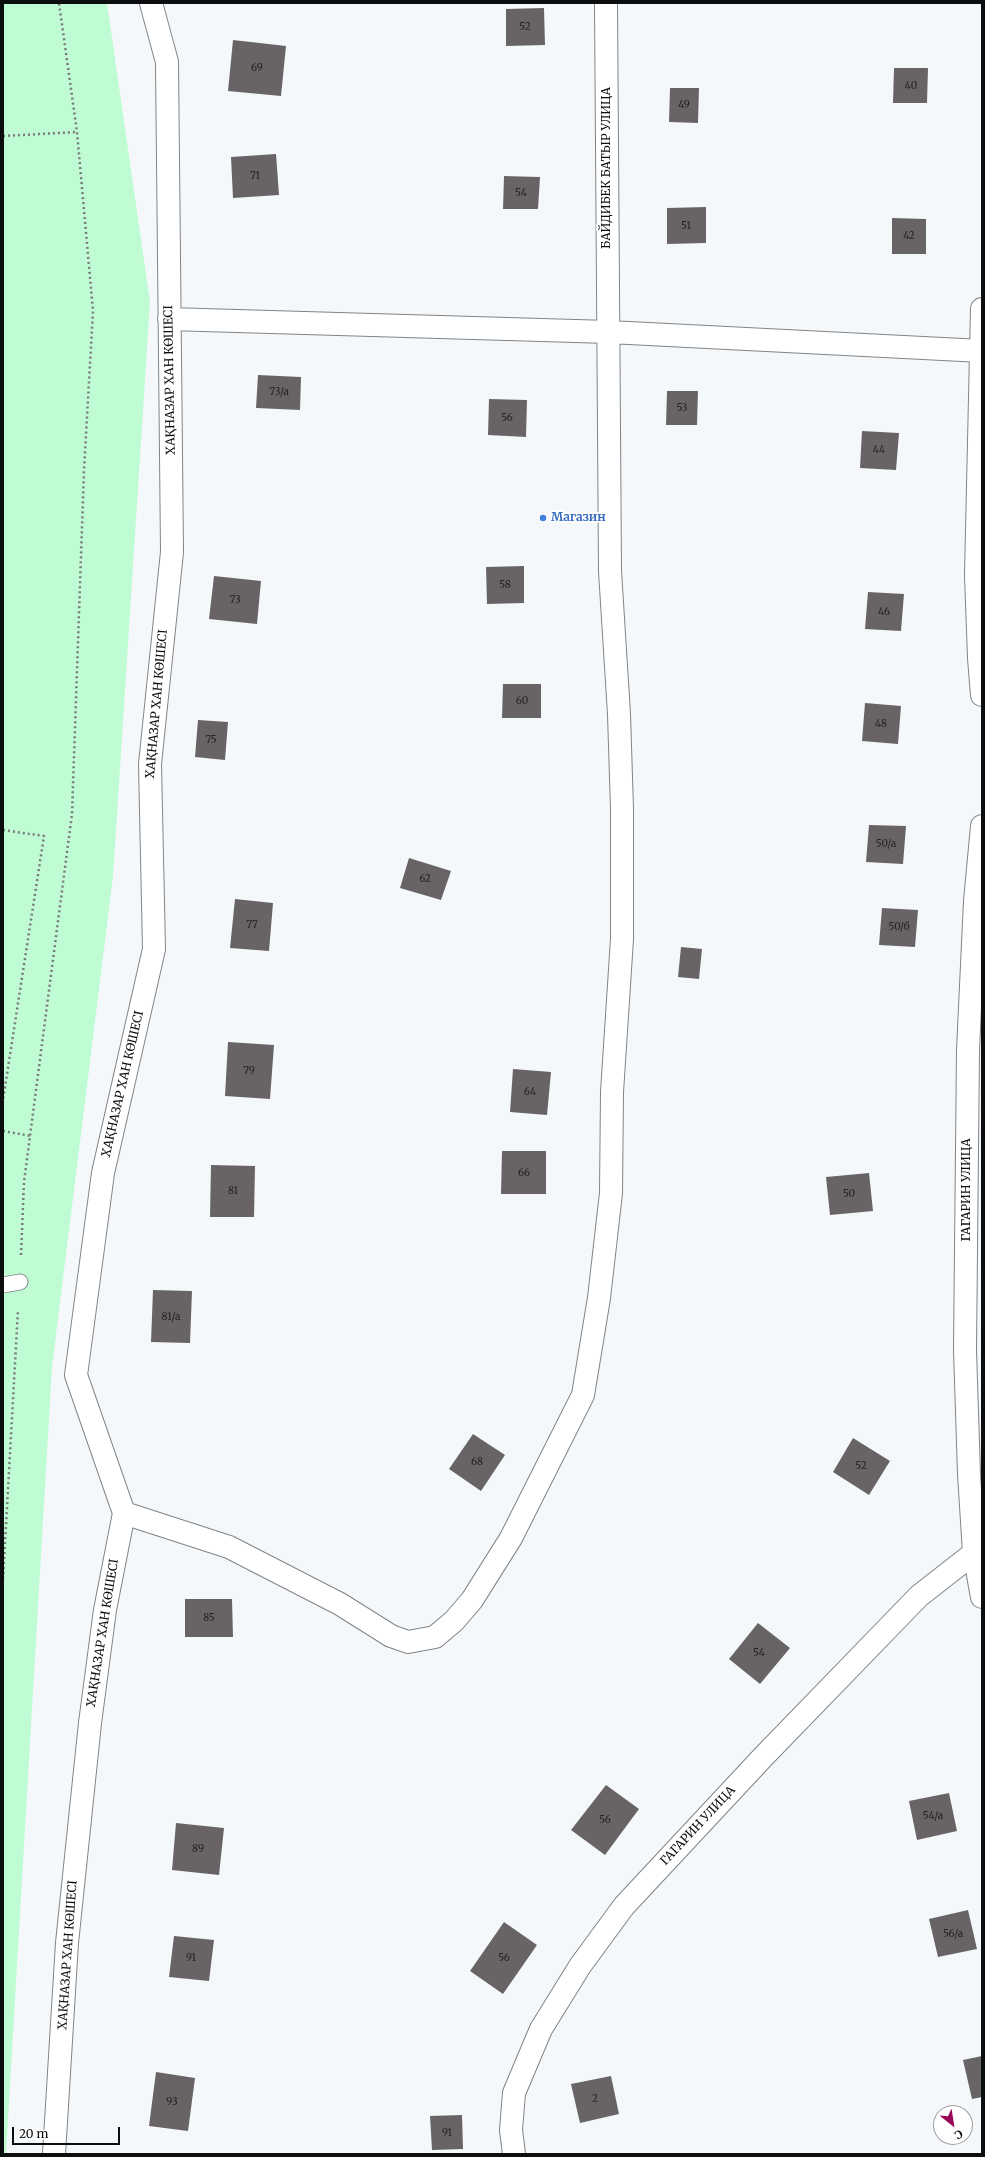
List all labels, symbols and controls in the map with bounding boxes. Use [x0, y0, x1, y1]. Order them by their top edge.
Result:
house number: 52 [519, 21, 531, 33]
house number: 69 [251, 62, 263, 74]
house number: 40 [905, 80, 917, 92]
street label: БАЙДИБЕК БАТЫР УЛИЦА [600, 87, 614, 249]
house number: 49 [678, 99, 690, 111]
house number: 71 [250, 170, 260, 182]
house number: 54 [515, 187, 527, 199]
house number: 51 [681, 220, 691, 232]
house number: 42 [903, 230, 915, 242]
street label: ХАҚНАЗАР ХАН КӨШЕСІ [161, 305, 179, 455]
house number: 73/а [269, 386, 289, 398]
house number: 53 [676, 402, 688, 414]
house number: 56 [501, 412, 513, 424]
house number: 44 [873, 444, 885, 456]
place label: Магазин [551, 511, 606, 525]
marker: Магазин [538, 513, 548, 523]
house number: 58 [499, 579, 511, 591]
house number: 73 [229, 594, 241, 606]
house number: 46 [878, 606, 890, 618]
street label: ХАҚНАЗАР ХАН КӨШЕСІ [143, 629, 171, 779]
house number: 60 [516, 695, 528, 707]
house number: 48 [875, 718, 887, 730]
house number: 75 [205, 734, 217, 746]
house number: 50/а [876, 838, 896, 850]
house number: 62 [419, 873, 431, 885]
house number: 77 [246, 919, 258, 931]
house number: 50/б [888, 921, 910, 933]
street label: ХАҚНАЗАР ХАН КӨШЕСІ [99, 1009, 147, 1159]
house number: 79 [243, 1065, 255, 1077]
house number: 64 [524, 1086, 536, 1098]
street label: ГАГАРИН УЛИЦА [960, 1138, 974, 1242]
house number: 66 [518, 1167, 530, 1179]
house number: 81 [228, 1185, 238, 1197]
house number: 50 [843, 1188, 855, 1200]
house number: 81/а [162, 1311, 180, 1323]
house number: 68 [471, 1456, 483, 1468]
house number: 52 [855, 1460, 867, 1472]
street label: ХАҚНАЗАР ХАН КӨШЕСІ [84, 1558, 122, 1708]
house number: 85 [203, 1612, 215, 1624]
house number: 54 [753, 1647, 765, 1659]
street label: ГАГАРИН УЛИЦА [658, 1783, 738, 1869]
house number: 54/а [923, 1810, 943, 1822]
house number: 56 [599, 1814, 611, 1826]
house number: 89 [192, 1843, 204, 1855]
street label: ХАҚНАЗАР ХАН КӨШЕСІ [56, 1880, 80, 2030]
house number: 56/а [943, 1928, 963, 1940]
house number: 91 [186, 1952, 196, 1964]
house number: 56 [498, 1952, 510, 1964]
house number: 2 [592, 2093, 598, 2105]
house number: 93 [166, 2096, 178, 2108]
north arrow [933, 2105, 973, 2145]
scale bar [14, 2119, 122, 2145]
text: 20 m [19, 2126, 48, 2141]
house number: 91 [442, 2127, 452, 2139]
text: С [952, 2127, 965, 2142]

